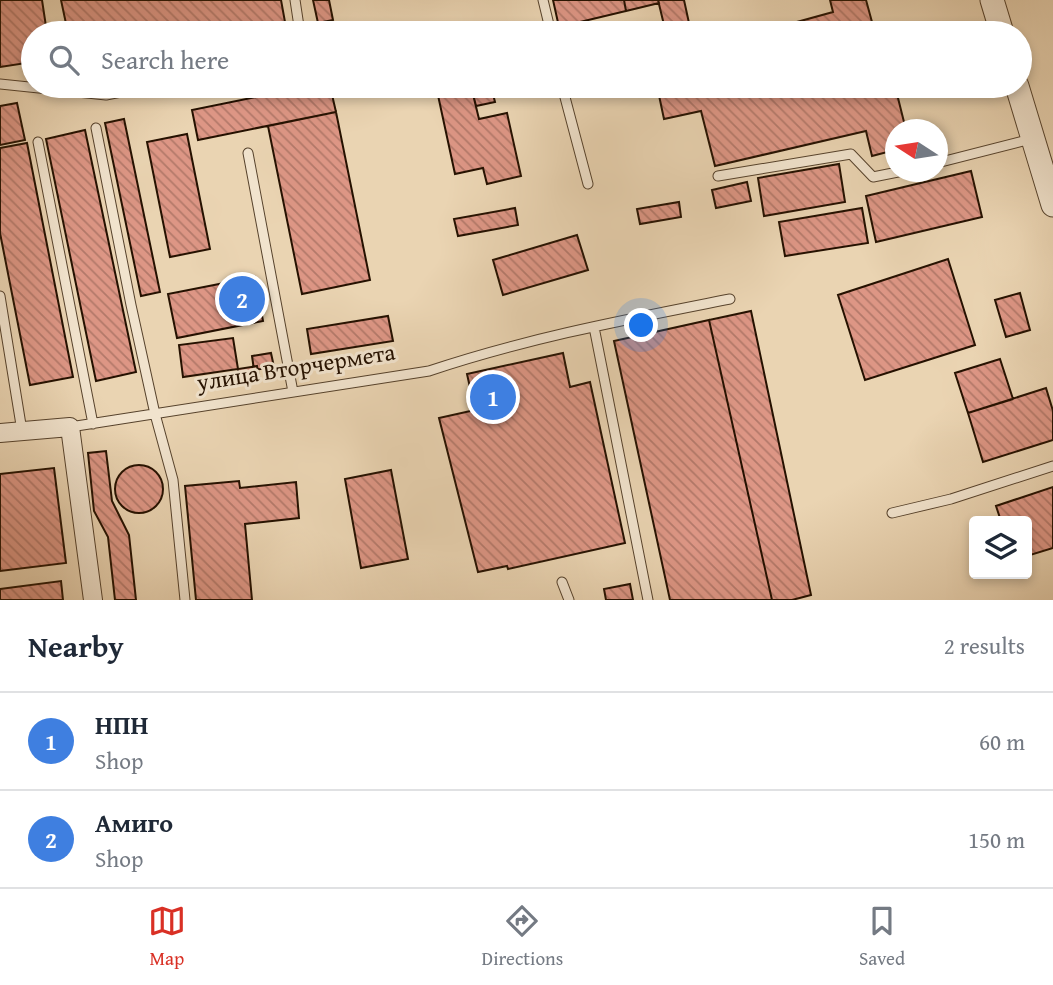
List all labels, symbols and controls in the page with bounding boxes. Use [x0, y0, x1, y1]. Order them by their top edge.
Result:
search box [21, 21, 1032, 98]
text: Search here [101, 40, 229, 79]
icon: search [45, 41, 83, 79]
north arrow [885, 119, 948, 182]
pin: 2 [219, 273, 265, 325]
your location [624, 308, 658, 342]
street label: улица Вторчермета [193, 335, 397, 399]
pin: 1 [470, 371, 516, 423]
map controls [969, 516, 1032, 579]
button: layers [969, 516, 1032, 579]
text: Nearby [28, 624, 124, 668]
text: 2 results [944, 629, 1025, 662]
text: НПН [95, 705, 149, 744]
text: 1 [45, 725, 57, 758]
text: 60 m [979, 725, 1025, 758]
text: Shop [95, 744, 143, 777]
text: Амиго [95, 803, 173, 842]
text: 2 [45, 823, 57, 856]
text: 150 m [968, 823, 1025, 856]
text: Shop [95, 842, 143, 875]
tab: Map [148, 902, 186, 972]
tab: Directions [482, 902, 563, 972]
tab: Saved [859, 902, 905, 972]

